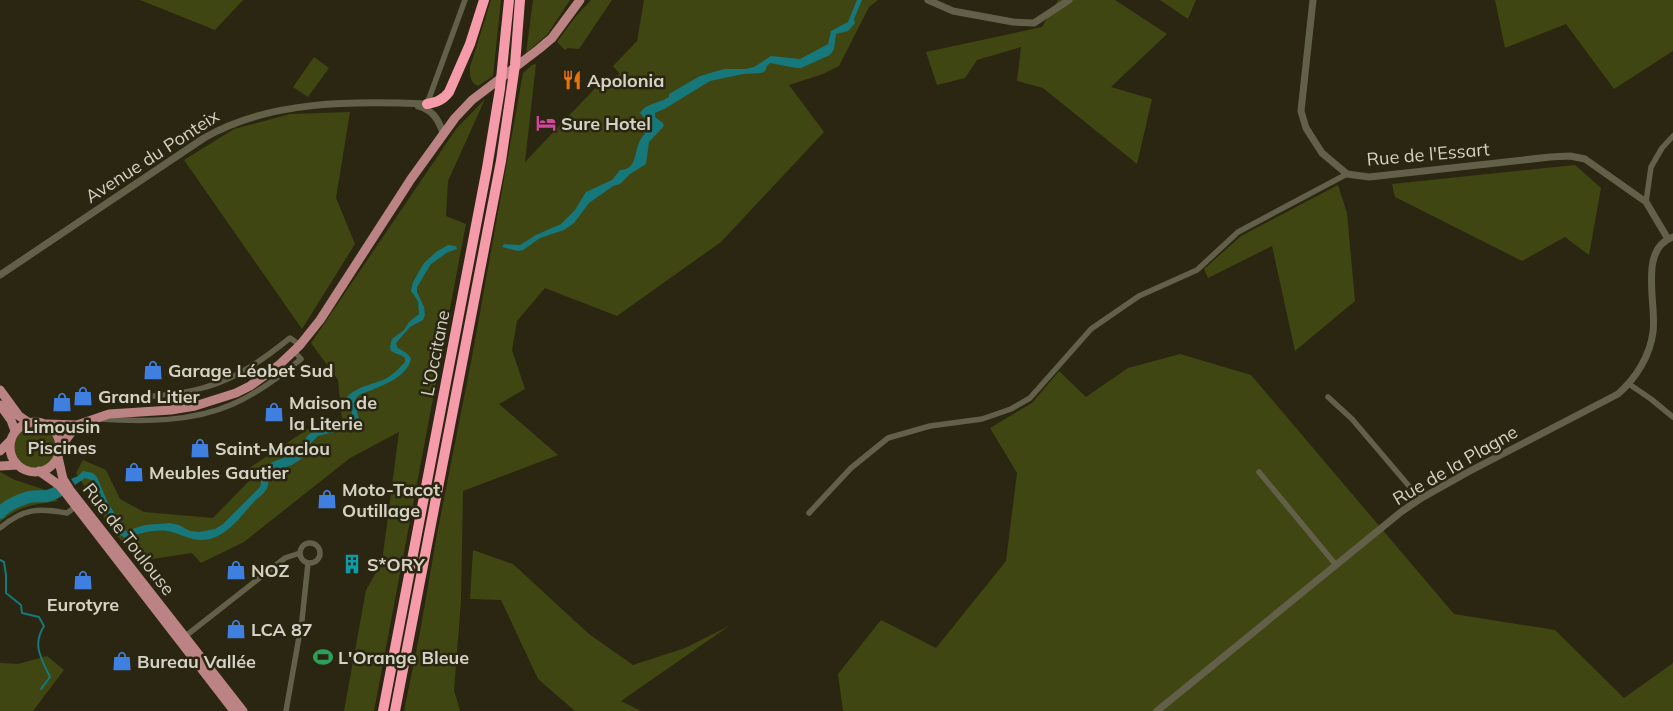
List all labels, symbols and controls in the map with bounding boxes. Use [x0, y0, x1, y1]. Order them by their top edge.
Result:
restaurant icon: Apolonia [561, 69, 583, 91]
place label: Apolonia [587, 69, 664, 92]
street label: Avenue du Ponteix [81, 104, 224, 208]
hotel icon: Sure Hotel [535, 112, 557, 134]
place label: Sure Hotel [561, 112, 651, 135]
street label: Rue de l'Essart [1366, 137, 1490, 171]
street label: L'Occitane [415, 308, 455, 398]
shop icon: Garage Léobet Sud [142, 359, 164, 381]
place label: Garage Léobet Sud [168, 359, 333, 382]
shop icon: Grand Litier [72, 385, 94, 407]
place label: Grand Litier [98, 385, 201, 408]
shop icon: Limousin Piscines [51, 391, 73, 413]
place label: Maison de la Literie [289, 391, 377, 435]
shop icon: Maison de la Literie [263, 401, 285, 423]
place label: Limousin Piscines [24, 415, 100, 459]
street label: Rue de la Plagne [1388, 420, 1522, 510]
shop icon: Saint-Maclou [189, 437, 211, 459]
place label: Saint-Maclou [215, 437, 330, 460]
shop icon: Meubles Gautier [123, 461, 145, 483]
place label: Meubles Gautier [149, 461, 290, 484]
street label: Rue de Toulouse [78, 478, 180, 600]
place label: Moto-Tacot Outillage [342, 478, 440, 522]
shop icon: Moto-Tacot Outillage [316, 488, 338, 510]
building icon: S*ORY [341, 553, 363, 575]
place label: S*ORY [367, 553, 425, 576]
shop icon: NOZ [225, 559, 247, 581]
place label: NOZ [251, 559, 289, 582]
shop icon: Eurotyre [72, 569, 94, 591]
place label: Eurotyre [47, 593, 119, 616]
shop icon: LCA 87 [225, 618, 247, 640]
place label: LCA 87 [251, 618, 313, 641]
sports icon: L'Orange Bleue [312, 646, 334, 668]
place label: L'Orange Bleue [338, 646, 469, 669]
shop icon: Bureau Vallée [111, 650, 133, 672]
place label: Bureau Vallée [137, 650, 256, 673]

